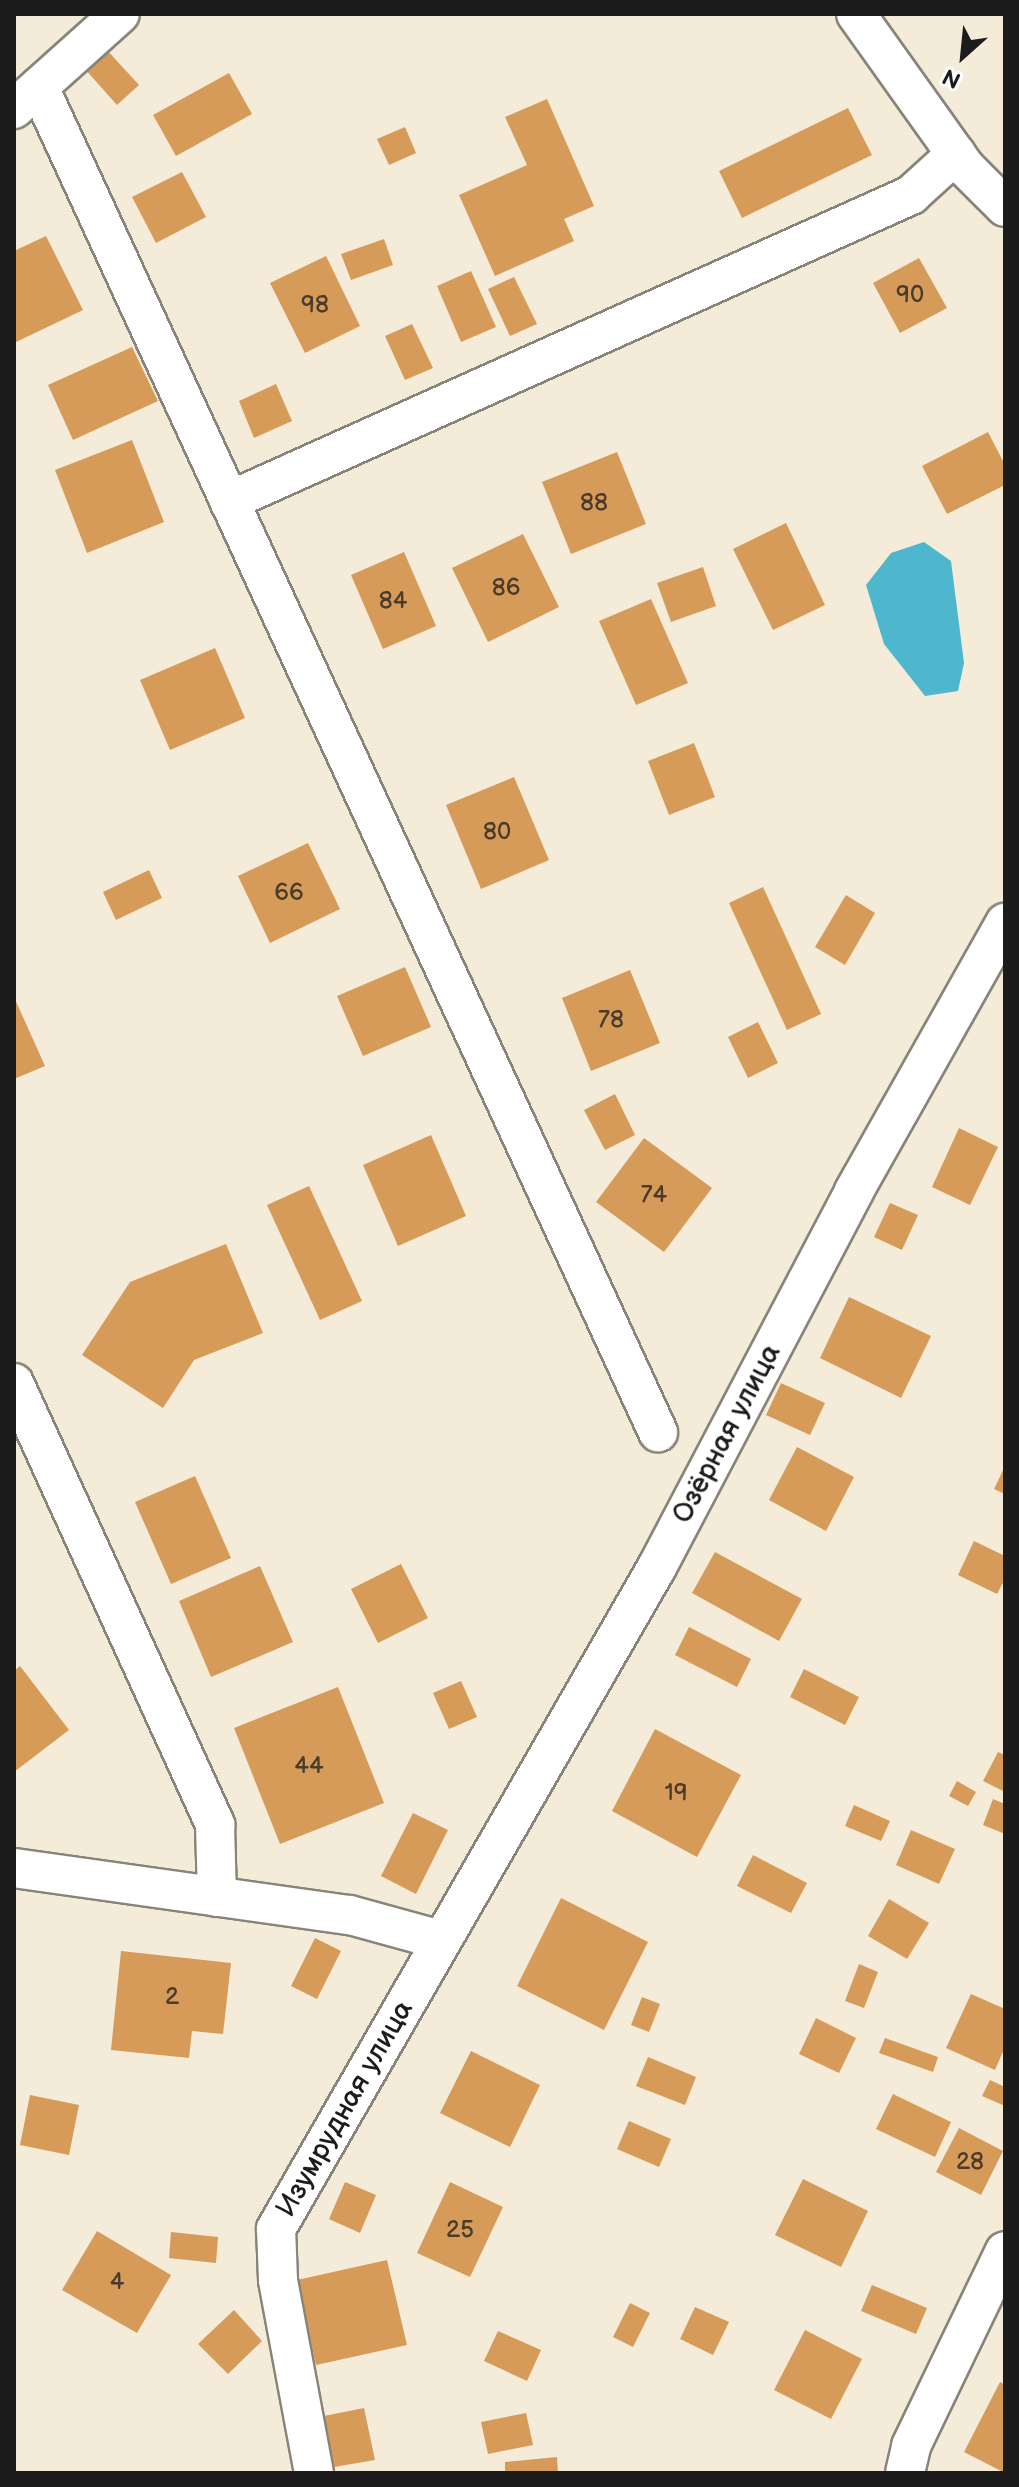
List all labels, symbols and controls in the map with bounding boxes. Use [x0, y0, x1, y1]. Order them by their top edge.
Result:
north arrow [923, 16, 1003, 96]
text: N [938, 62, 965, 94]
house number: 90 [896, 281, 924, 309]
house number: 98 [301, 291, 329, 319]
house number: 88 [580, 489, 608, 517]
house number: 86 [492, 574, 520, 602]
house number: 84 [379, 587, 407, 615]
house number: 80 [483, 818, 511, 846]
house number: 66 [274, 879, 304, 907]
house number: 78 [598, 1006, 624, 1034]
house number: 74 [641, 1181, 667, 1209]
street label: Озёрная улица [666, 1339, 788, 1529]
house number: 44 [294, 1752, 324, 1780]
house number: 19 [664, 1779, 688, 1807]
house number: 2 [165, 1983, 179, 2011]
street label: Изумрудная улица [269, 1995, 421, 2223]
house number: 28 [956, 2148, 984, 2176]
house number: 25 [446, 2216, 474, 2244]
house number: 4 [110, 2268, 124, 2296]

